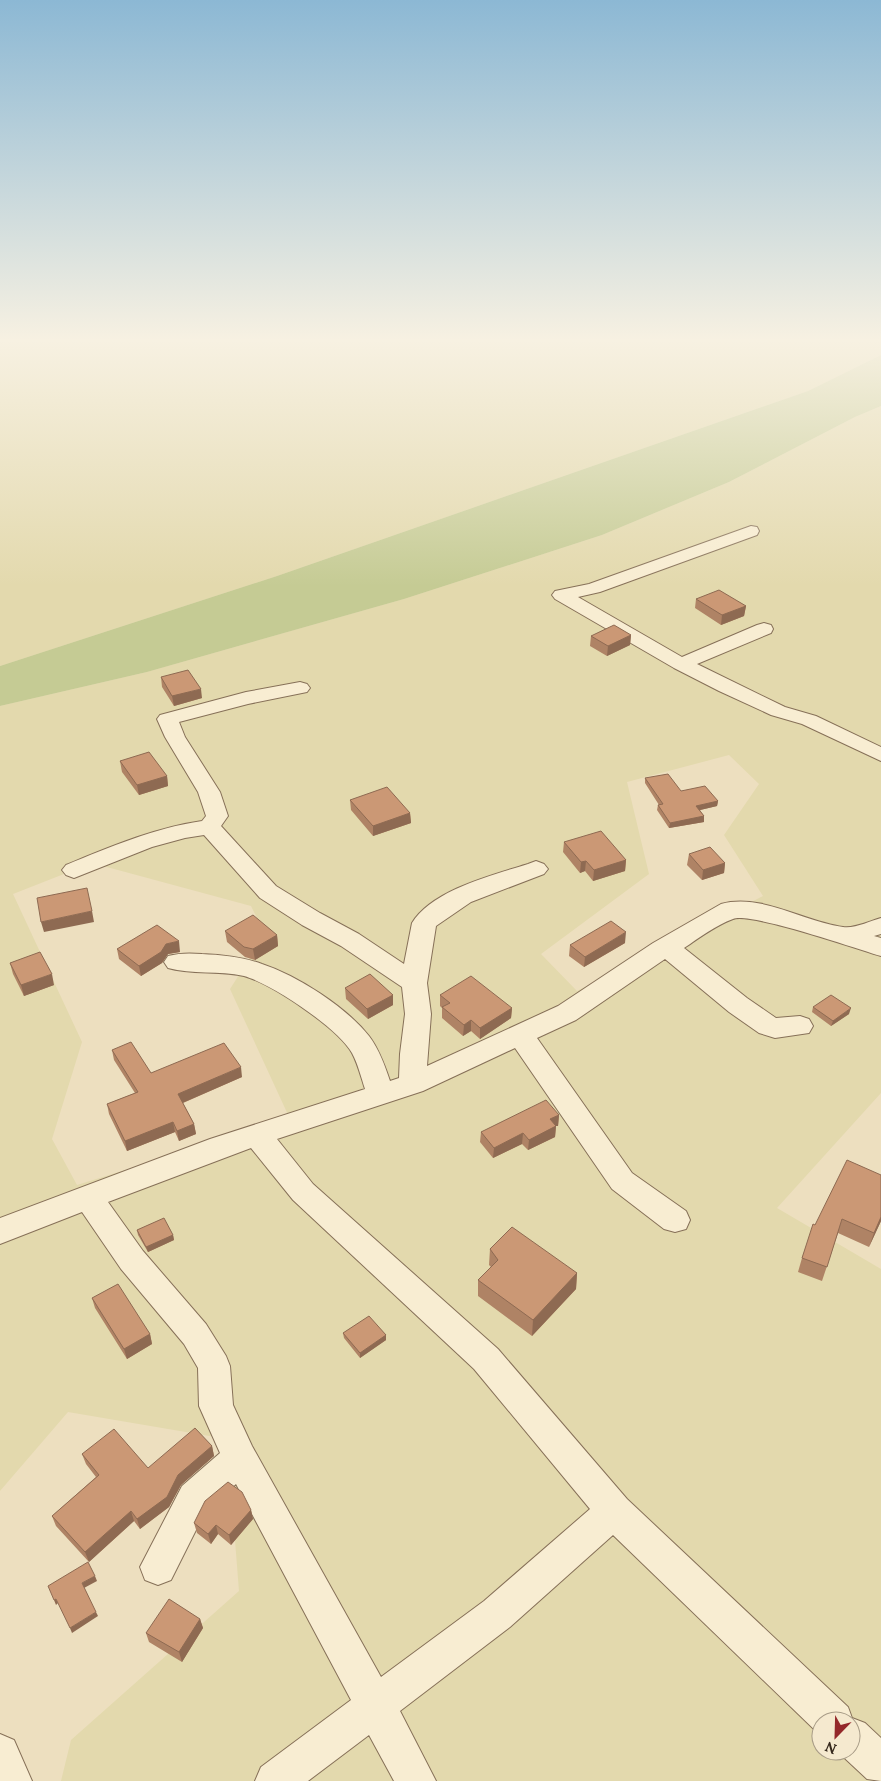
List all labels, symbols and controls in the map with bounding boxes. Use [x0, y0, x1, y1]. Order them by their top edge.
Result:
north arrow [811, 1711, 861, 1761]
text: N [822, 1737, 839, 1758]

